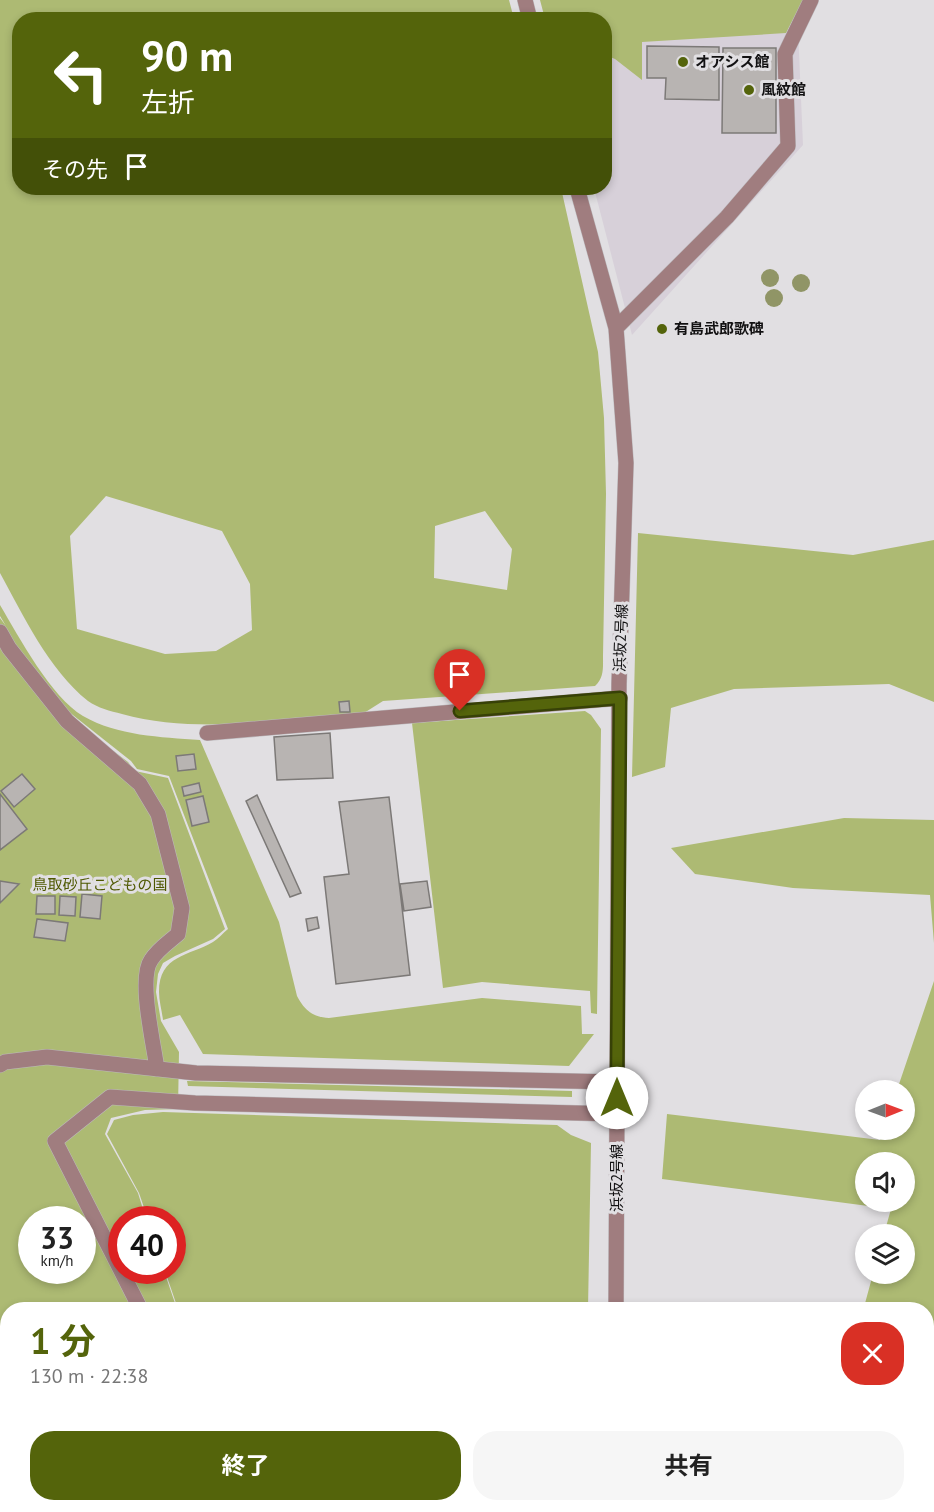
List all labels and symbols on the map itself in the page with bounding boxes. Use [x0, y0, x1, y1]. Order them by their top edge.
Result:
place label: オアシス館 [695, 52, 769, 71]
marker: オアシス館 [676, 55, 690, 69]
place label: 風紋館 [761, 80, 806, 99]
marker: 風紋館 [742, 83, 756, 97]
place label: 有島武郎歌碑 [674, 319, 764, 338]
marker: 有島武郎歌碑 [655, 322, 669, 336]
street label: 浜坂2号線 [610, 604, 631, 672]
pin [434, 649, 485, 711]
park label: 鳥取砂丘こどもの国 [32, 875, 168, 894]
position arrow [585, 1066, 649, 1130]
north arrow [855, 1080, 915, 1140]
street label: 浜坂2号線 [607, 1144, 626, 1212]
speed limit sign: 40 [108, 1206, 186, 1284]

